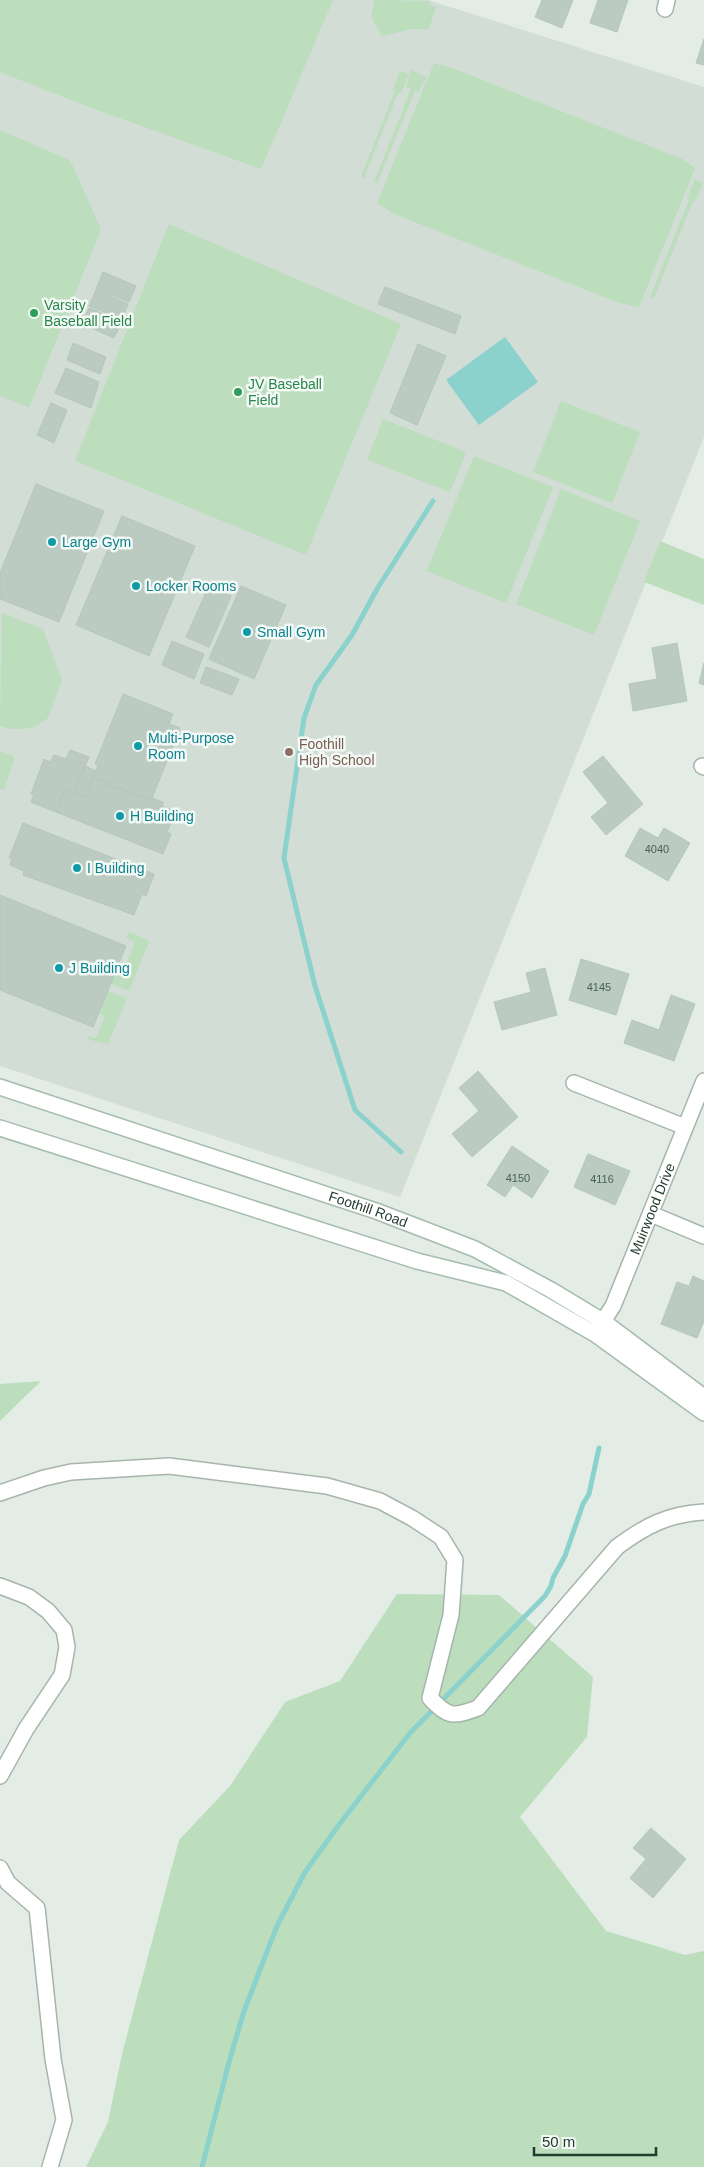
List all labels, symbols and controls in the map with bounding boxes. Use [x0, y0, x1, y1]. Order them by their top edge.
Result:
place label: Varsity Baseball Field [44, 297, 132, 329]
marker: Varsity Baseball Field [28, 307, 40, 319]
place label: JV Baseball Field [248, 376, 322, 408]
marker: JV Baseball Field [232, 386, 244, 398]
place label: Large Gym [62, 534, 131, 550]
marker: Large Gym [46, 536, 58, 548]
place label: Locker Rooms [146, 578, 236, 594]
marker: Locker Rooms [130, 580, 142, 592]
place label: Small Gym [257, 624, 325, 640]
marker: Small Gym [241, 626, 253, 638]
place label: Multi-Purpose Room [148, 730, 235, 762]
place label: Foothill High School [299, 736, 375, 768]
marker: Multi-Purpose Room [132, 740, 144, 752]
marker: Foothill High School [283, 746, 295, 758]
place label: H Building [130, 808, 194, 824]
marker: H Building [114, 810, 126, 822]
house number: 4040 [645, 843, 669, 855]
place label: I Building [87, 860, 145, 876]
marker: I Building [71, 862, 83, 874]
place label: J Building [69, 960, 130, 976]
marker: J Building [53, 962, 65, 974]
house number: 4145 [587, 981, 611, 993]
street label: Muirwood Drive [627, 1160, 678, 1257]
house number: 4150 [506, 1172, 530, 1184]
house number: 4116 [590, 1173, 614, 1185]
street label: Foothill Road [327, 1188, 410, 1230]
scale bar [534, 2124, 656, 2156]
text: 50 m [542, 2133, 575, 2150]

